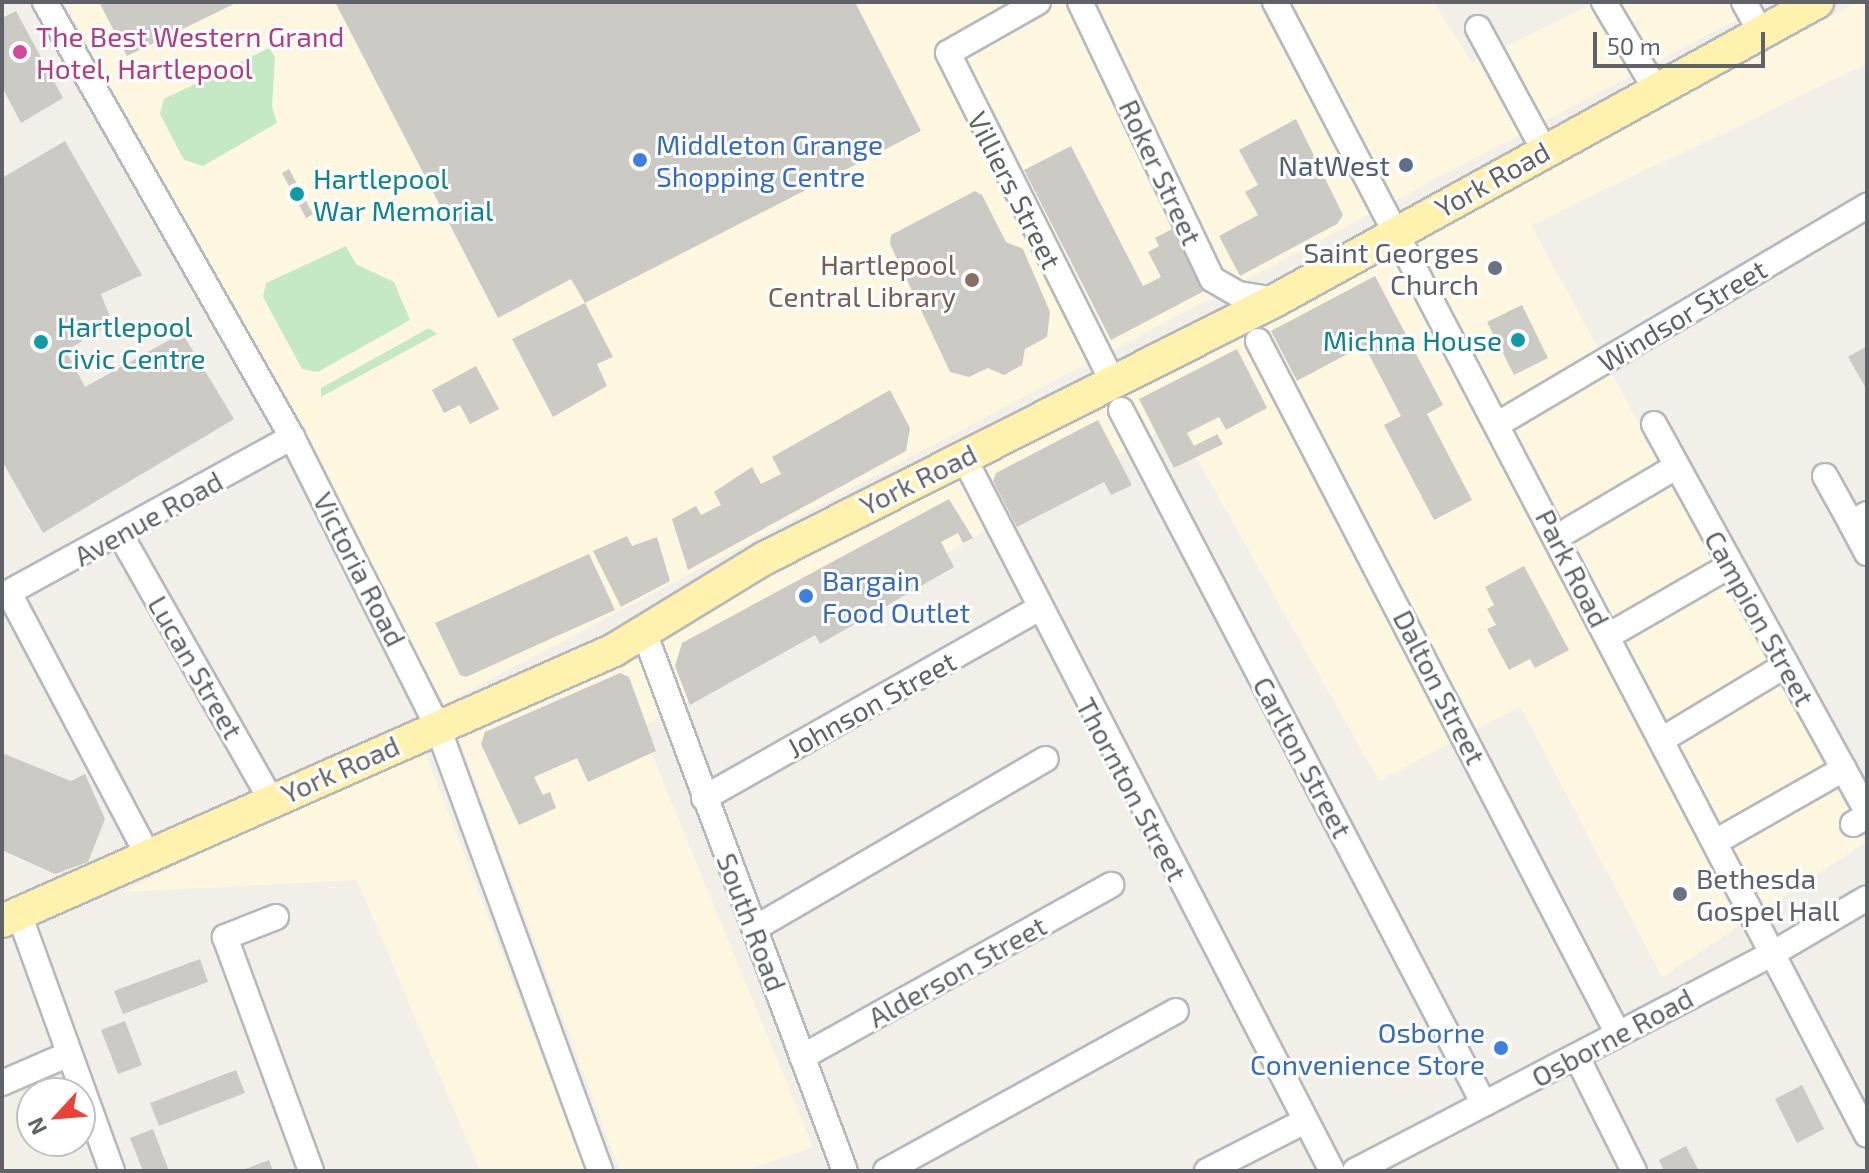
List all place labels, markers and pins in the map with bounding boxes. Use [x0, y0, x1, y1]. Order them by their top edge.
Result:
place label: The Best Western Grand Hotel, Hartlepool [36, 19, 345, 85]
marker: The Best Western Grand Hotel, Hartlepool [11, 43, 29, 61]
place label: Middleton Grange Shopping Centre [656, 127, 883, 193]
place label: NatWest [1278, 148, 1390, 182]
marker: Middleton Grange Shopping Centre [631, 151, 649, 169]
marker: NatWest [1397, 156, 1415, 174]
place label: Hartlepool War Memorial [313, 161, 494, 227]
marker: Hartlepool War Memorial [288, 185, 306, 203]
place label: Saint Georges Church [1303, 235, 1479, 301]
place label: Hartlepool Central Library [767, 247, 956, 313]
marker: Saint Georges Church [1486, 259, 1504, 277]
marker: Hartlepool Central Library [963, 271, 981, 289]
place label: Hartlepool Civic Centre [57, 309, 205, 375]
place label: Michna House [1323, 323, 1502, 357]
marker: Michna House [1509, 331, 1527, 349]
marker: Hartlepool Civic Centre [32, 333, 50, 351]
place label: Bargain Food Outlet [822, 563, 970, 629]
marker: Bargain Food Outlet [797, 587, 815, 605]
place label: Bethesda Gospel Hall [1696, 861, 1840, 927]
marker: Bethesda Gospel Hall [1671, 885, 1689, 903]
place label: Osborne Convenience Store [1250, 1015, 1485, 1081]
marker: Osborne Convenience Store [1492, 1039, 1510, 1057]

